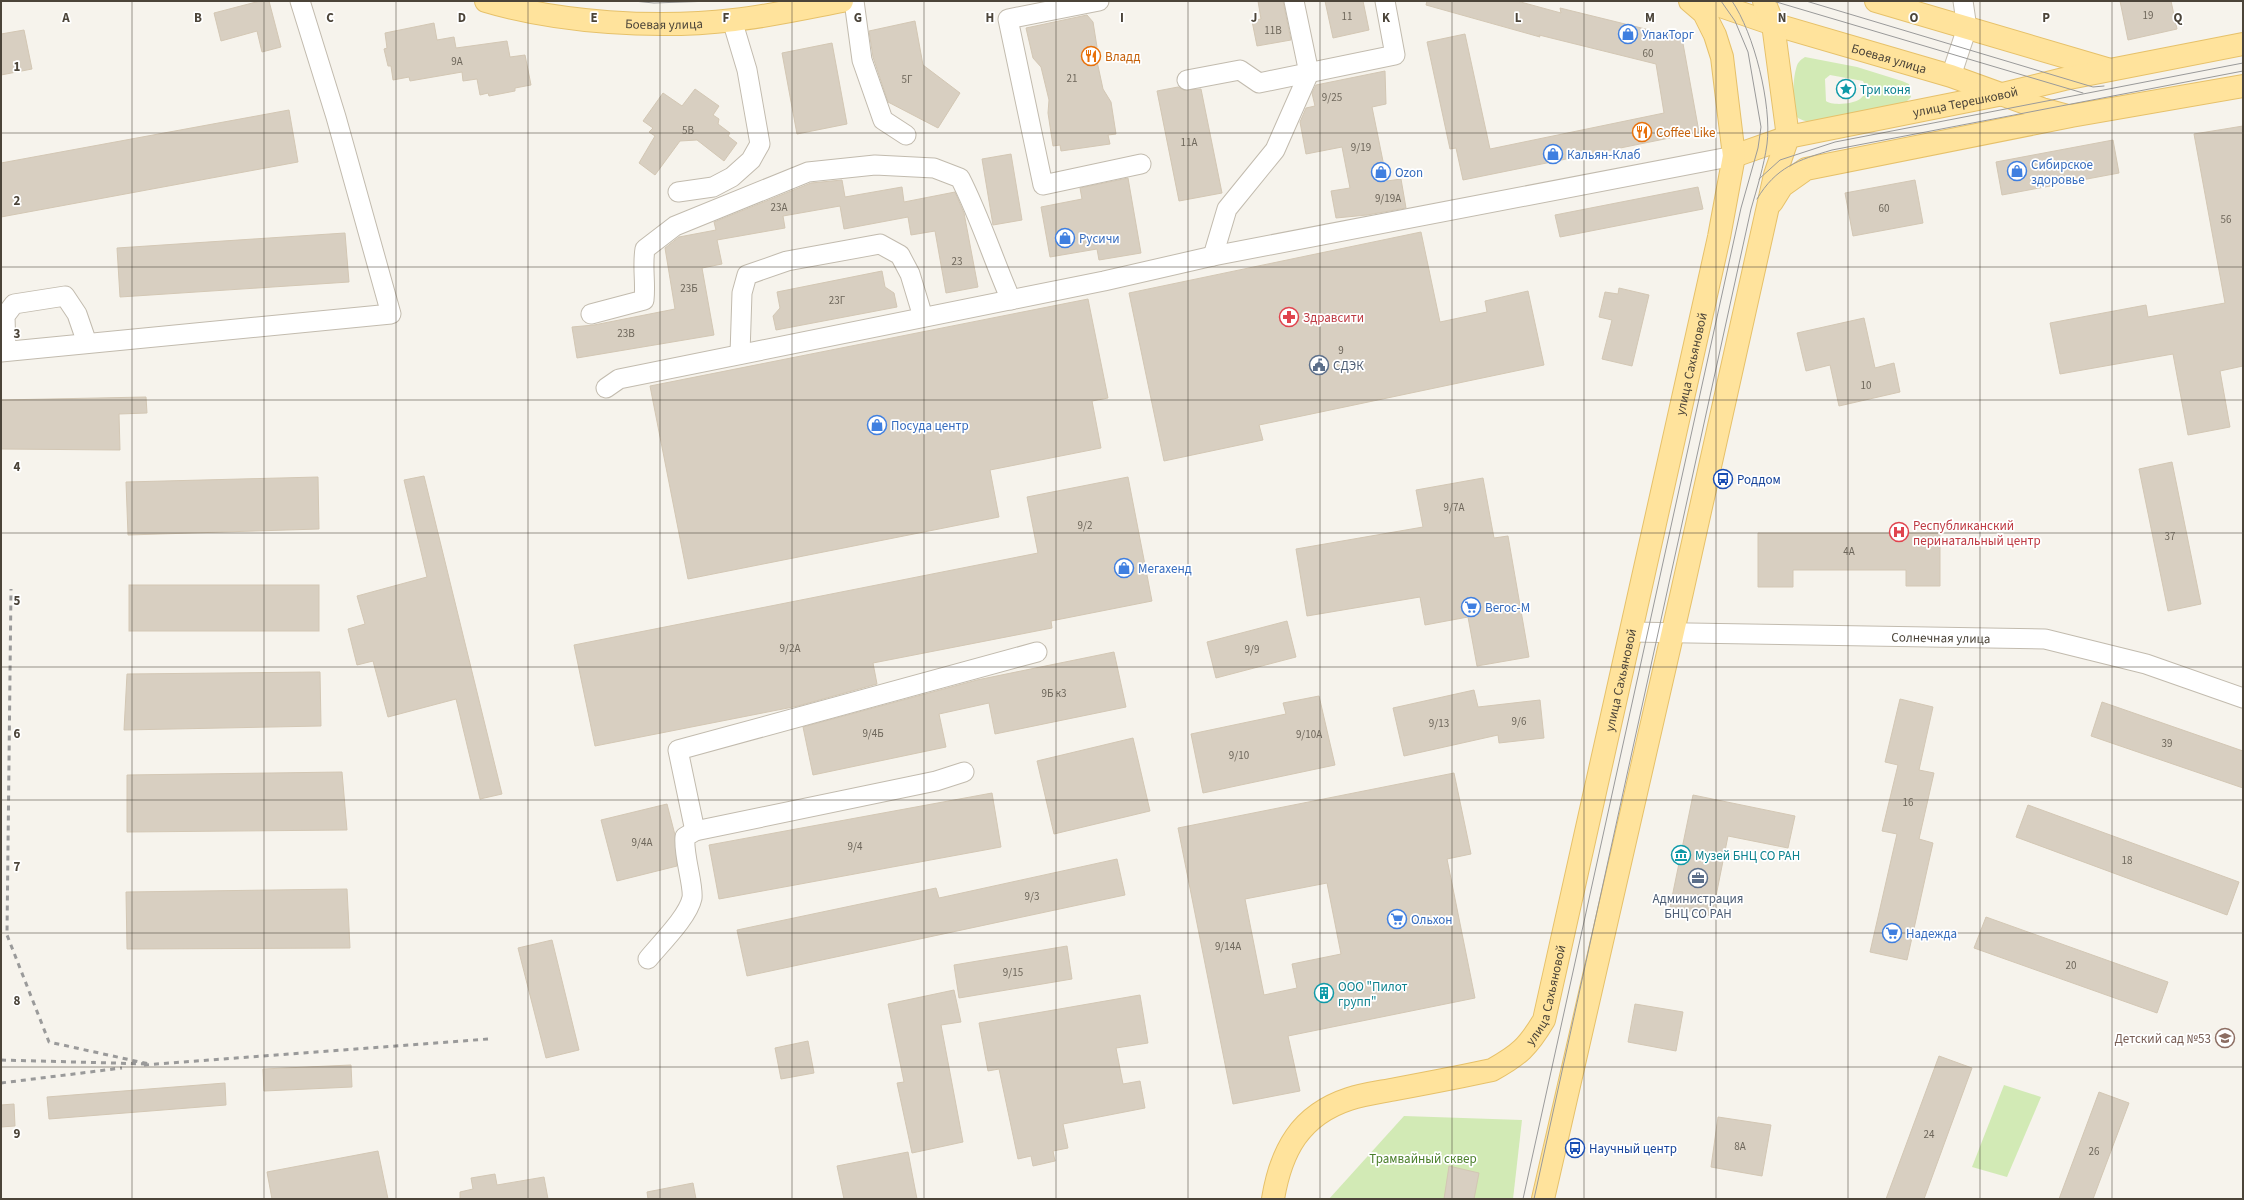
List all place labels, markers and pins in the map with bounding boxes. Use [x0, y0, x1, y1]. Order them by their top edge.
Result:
shop icon: УпакТорг [1617, 23, 1639, 45]
place label: УпакТорг [1642, 26, 1694, 44]
restaurant icon: Владд [1080, 45, 1102, 67]
place label: Владд [1105, 48, 1141, 66]
place icon: Три коня [1835, 78, 1857, 100]
place label: Три коня [1860, 81, 1911, 99]
restaurant icon: Coffee Like [1631, 121, 1653, 143]
place label: Coffee Like [1656, 124, 1715, 142]
shop icon: Кальян-Клаб [1542, 143, 1564, 165]
place label: Кальян-Клаб [1567, 146, 1641, 164]
place label: Сибирское здоровье [2031, 156, 2093, 189]
shop icon: Сибирское здоровье [2006, 160, 2028, 182]
shop icon: Ozon [1370, 161, 1392, 183]
place label: Ozon [1395, 164, 1423, 182]
shop icon: Русичи [1054, 227, 1076, 249]
place label: Русичи [1079, 230, 1120, 248]
pharmacy icon: Здравсити [1278, 306, 1300, 328]
place label: Здравсити [1303, 309, 1364, 327]
public building icon: СДЭК [1308, 354, 1330, 376]
place label: СДЭК [1333, 357, 1364, 375]
shop icon: Посуда центр [866, 414, 888, 436]
place label: Посуда центр [891, 417, 969, 435]
bus stop icon: Роддом [1712, 468, 1734, 490]
place label: Роддом [1737, 471, 1781, 489]
place label: Республиканский перинатальный центр [1913, 517, 2041, 550]
hospital icon: Республиканский перинатальный центр [1888, 521, 1910, 543]
shop icon: Мегахенд [1113, 557, 1135, 579]
place label: Мегахенд [1138, 560, 1192, 578]
supermarket icon: Вегос-М [1460, 596, 1482, 618]
place label: Вегос-М [1485, 599, 1530, 617]
museum icon: Музей БНЦ СО РАН [1670, 844, 1692, 866]
place label: Музей БНЦ СО РАН [1695, 847, 1800, 865]
office icon: Администрация БНЦ СО РАН [1687, 867, 1709, 889]
place label: Администрация БНЦ СО РАН [1652, 890, 1744, 923]
supermarket icon: Ольхон [1386, 908, 1408, 930]
place label: Ольхон [1411, 911, 1453, 929]
supermarket icon: Надежда [1881, 922, 1903, 944]
place label: Надежда [1906, 925, 1957, 943]
place label: ООО "Пилот групп" [1338, 978, 1407, 1011]
building icon: ООО "Пилот групп" [1313, 982, 1335, 1004]
school or university icon: Детский сад №53 [2214, 1027, 2236, 1049]
place label: Детский сад №53 [2114, 1030, 2211, 1048]
bus stop icon: Научный центр [1564, 1137, 1586, 1159]
place label: Научный центр [1589, 1140, 1677, 1158]

